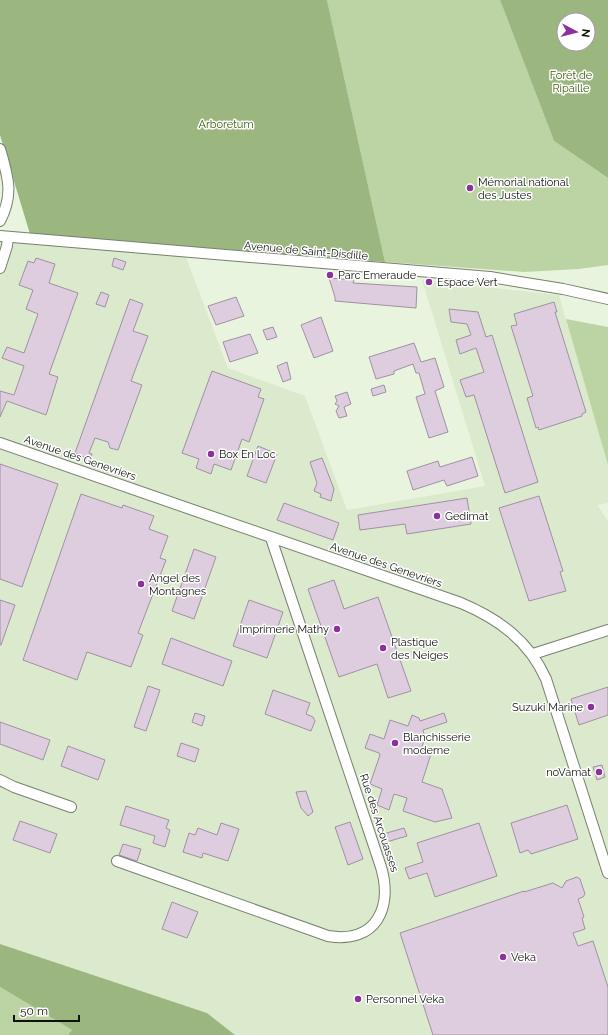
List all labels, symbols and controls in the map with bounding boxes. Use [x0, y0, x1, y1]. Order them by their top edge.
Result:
north arrow [556, 12, 596, 52]
text: N [578, 28, 592, 38]
park label: Forêt de Ripaille [550, 69, 593, 95]
park label: Arboretum [198, 118, 254, 131]
place label: Mémorial national des Justes [478, 176, 569, 202]
marker: Mémorial national des Justes [465, 183, 475, 193]
street label: Avenue de Saint-Disdille [243, 239, 369, 263]
place label: Parc Emeraude [338, 269, 417, 282]
marker: Parc Emeraude [325, 270, 335, 280]
place label: Espace Vert [437, 276, 498, 289]
marker: Espace Vert [424, 277, 434, 287]
street label: Avenue des Genevriers [22, 433, 138, 483]
place label: Box En Loc [219, 448, 276, 461]
marker: Box En Loc [206, 449, 216, 459]
place label: Gedimat [445, 510, 489, 523]
marker: Gedimat [432, 511, 442, 521]
street label: Avenue des Genevriers [328, 540, 444, 590]
place label: Angel des Montagnes [149, 572, 206, 598]
marker: Angel des Montagnes [136, 579, 146, 589]
place label: Imprimerie Mathy [240, 623, 329, 636]
marker: Imprimerie Mathy [332, 624, 342, 634]
place label: Plastique des Neiges [391, 636, 448, 662]
marker: Plastique des Neiges [378, 643, 388, 653]
place label: Suzuki Marine [512, 701, 584, 714]
marker: Suzuki Marine [586, 702, 596, 712]
place label: Blanchisserie moderne [403, 731, 471, 757]
marker: Blanchisserie moderne [390, 738, 400, 748]
place label: noVamat [546, 766, 591, 779]
marker: noVamat [594, 767, 604, 777]
street label: Rue des Arcouasses [357, 772, 401, 874]
place label: Veka [511, 951, 536, 964]
marker: Veka [498, 952, 508, 962]
place label: Personnel Veka [366, 993, 444, 1006]
marker: Personnel Veka [353, 994, 363, 1004]
scale bar [14, 997, 79, 1023]
text: 50 m [20, 1004, 48, 1018]

